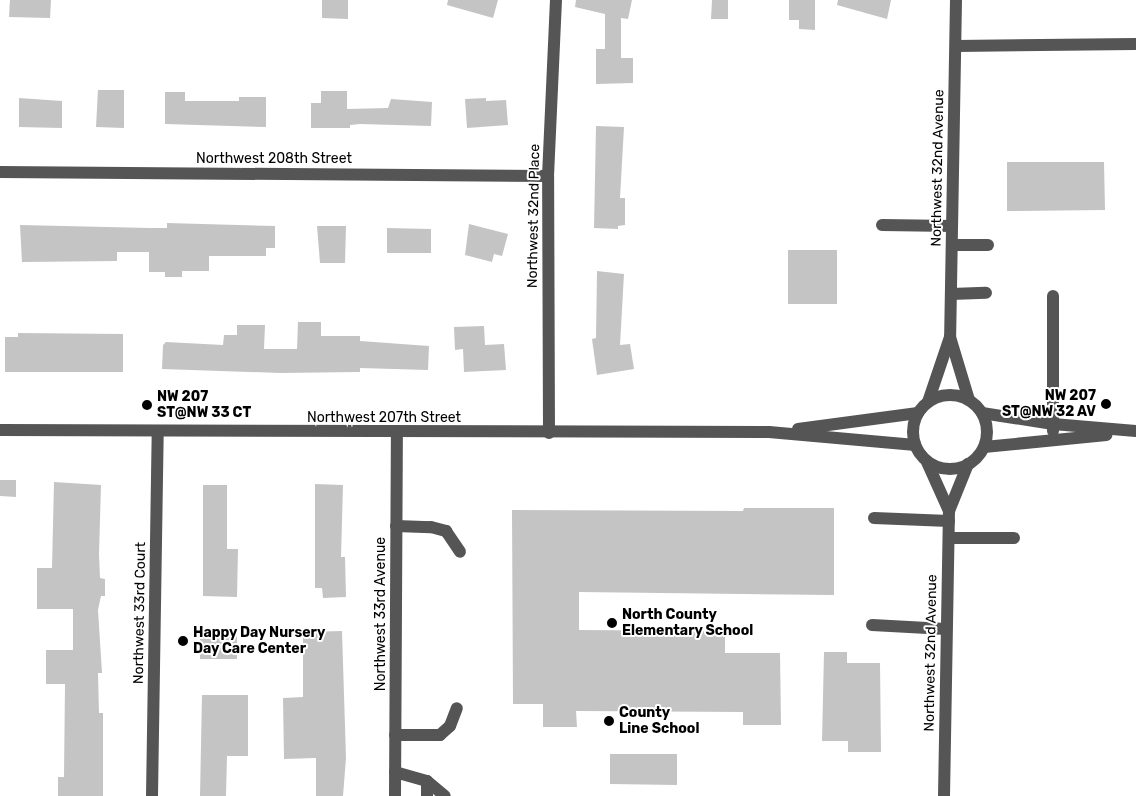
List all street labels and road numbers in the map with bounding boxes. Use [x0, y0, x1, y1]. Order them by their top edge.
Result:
street label: Northwest 32nd Avenue [928, 89, 948, 247]
street label: Northwest 32nd Place [524, 144, 544, 288]
street label: Northwest 208th Street [196, 151, 352, 167]
street label: Northwest 207th Street [307, 410, 461, 426]
street label: Northwest 33rd Avenue [373, 537, 389, 691]
street label: Northwest 33rd Court [130, 542, 150, 684]
street label: Northwest 32nd Avenue [921, 574, 941, 732]

